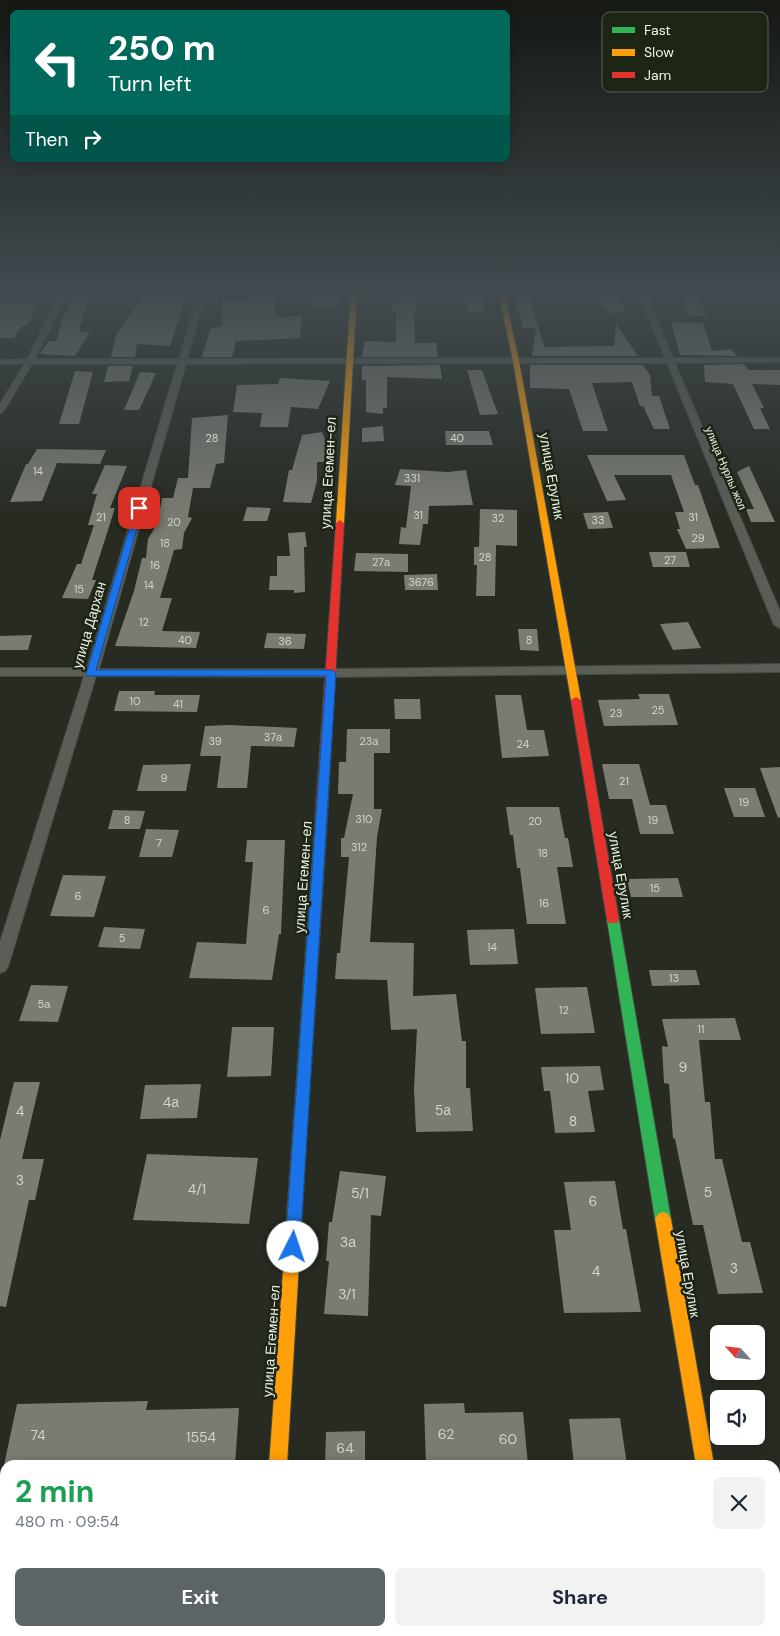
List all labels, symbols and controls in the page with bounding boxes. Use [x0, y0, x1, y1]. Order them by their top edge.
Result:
legend [602, 12, 768, 92]
text: Fast [644, 21, 671, 39]
text: 250 m [108, 25, 216, 71]
icon: left [25, 30, 90, 95]
text: Slow [644, 43, 674, 61]
text: Jam [644, 66, 671, 84]
text: Turn left [108, 69, 192, 98]
icon: right [78, 125, 106, 153]
text: Then [25, 127, 68, 152]
street label: улица Егемен-ел [316, 416, 340, 530]
street label: улица Нурлы жол [702, 424, 750, 512]
house number: 28 [206, 431, 218, 445]
house number: 40 [450, 431, 464, 445]
street label: улица Ерулик [535, 431, 569, 522]
house number: 14 [33, 464, 43, 478]
house number: 331 [404, 471, 420, 485]
pin [118, 487, 160, 529]
icon: arrive [125, 494, 153, 522]
house number: 31 [413, 508, 423, 522]
house number: 21 [96, 510, 106, 524]
house number: 31 [688, 510, 698, 524]
house number: 32 [492, 511, 504, 525]
house number: 33 [591, 513, 605, 527]
house number: 20 [167, 515, 181, 529]
house number: 29 [691, 531, 705, 545]
house number: 18 [160, 536, 170, 550]
house number: 28 [479, 550, 491, 564]
house number: 27 [664, 553, 676, 567]
house number: 27а [372, 555, 391, 569]
house number: 16 [150, 558, 160, 572]
house number: 3676 [408, 575, 434, 589]
house number: 14 [144, 578, 154, 592]
street label: улица Дархан [68, 580, 110, 670]
house number: 15 [74, 582, 84, 596]
house number: 12 [139, 615, 149, 629]
house number: 40 [178, 633, 192, 647]
house number: 8 [526, 633, 532, 647]
house number: 36 [278, 634, 292, 648]
house number: 10 [130, 694, 140, 708]
house number: 41 [173, 697, 183, 711]
house number: 25 [651, 703, 665, 717]
house number: 23 [610, 706, 622, 720]
house number: 37а [264, 730, 283, 744]
house number: 39 [208, 734, 222, 748]
house number: 23а [360, 734, 379, 748]
house number: 24 [517, 737, 530, 751]
house number: 9 [161, 771, 168, 785]
house number: 21 [619, 774, 629, 788]
house number: 19 [739, 795, 749, 809]
house number: 310 [355, 812, 373, 826]
house number: 8 [124, 813, 130, 827]
house number: 19 [648, 813, 658, 827]
house number: 20 [528, 814, 542, 828]
street label: улица Егемен-ел [290, 820, 316, 934]
street label: улица Ерулик [604, 830, 638, 921]
house number: 7 [156, 836, 162, 850]
house number: 312 [351, 840, 367, 854]
house number: 18 [538, 846, 548, 860]
house number: 15 [650, 881, 660, 895]
house number: 6 [75, 889, 82, 903]
house number: 16 [539, 896, 549, 910]
house number: 6 [263, 903, 270, 917]
house number: 5 [119, 931, 126, 945]
house number: 14 [487, 940, 497, 954]
house number: 13 [669, 971, 679, 985]
house number: 5а [38, 997, 51, 1011]
house number: 12 [559, 1003, 569, 1017]
house number: 11 [698, 1022, 704, 1036]
house number: 9 [679, 1058, 688, 1076]
house number: 10 [565, 1069, 579, 1087]
house number: 4а [163, 1093, 179, 1111]
house number: 5а [435, 1101, 451, 1119]
house number: 4 [16, 1102, 25, 1120]
house number: 8 [569, 1112, 577, 1130]
house number: 3 [16, 1171, 24, 1189]
house number: 4/1 [188, 1180, 206, 1198]
house number: 5 [704, 1183, 712, 1201]
house number: 5/1 [351, 1184, 369, 1202]
house number: 6 [589, 1192, 597, 1210]
position arrow [266, 1220, 318, 1272]
street label: улица Ерулик [671, 1229, 705, 1320]
house number: 3а [340, 1233, 356, 1251]
house number: 3 [730, 1259, 738, 1277]
house number: 4 [592, 1262, 601, 1280]
street label: улица Егемен-ел [258, 1284, 284, 1398]
house number: 3/1 [338, 1285, 356, 1303]
north arrow [710, 1325, 765, 1380]
map controls [710, 1325, 765, 1445]
button: sound [710, 1390, 765, 1445]
house number: 62 [438, 1425, 454, 1443]
house number: 74 [30, 1426, 46, 1444]
house number: 1554 [186, 1428, 216, 1446]
house number: 60 [499, 1430, 517, 1448]
house number: 64 [336, 1439, 354, 1457]
text: 2 min [15, 1472, 94, 1511]
button: close [713, 1477, 765, 1529]
text: 480 m · 09:54 [15, 1511, 119, 1532]
button: Exit [15, 1568, 385, 1626]
button: Share [395, 1568, 765, 1626]

